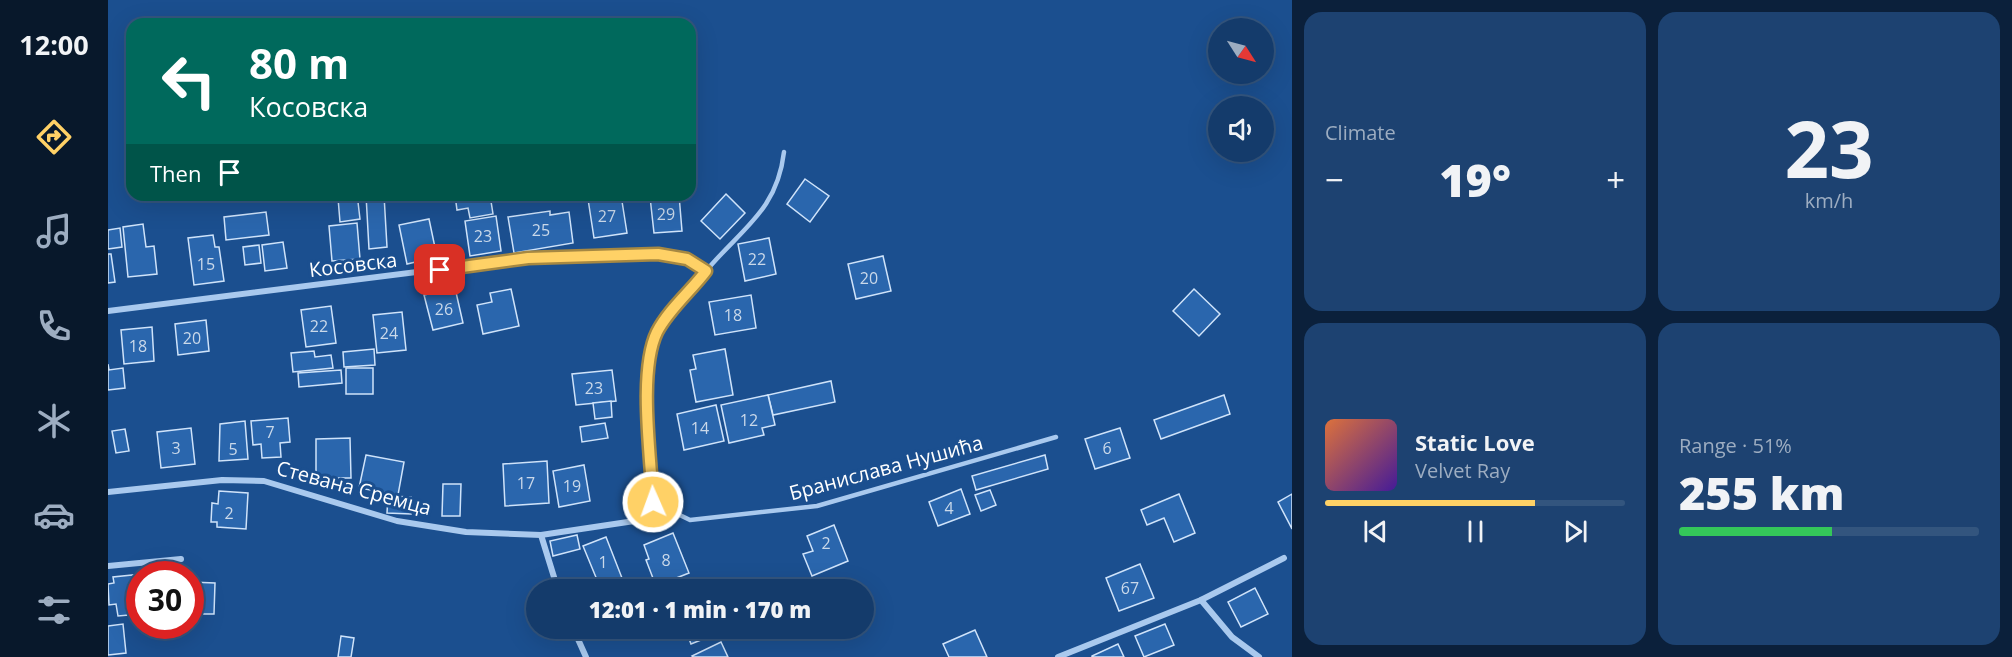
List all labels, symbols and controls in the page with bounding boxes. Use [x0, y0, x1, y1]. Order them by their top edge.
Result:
north arrow [1208, 18, 1274, 84]
map controls [1208, 18, 1274, 162]
text: 12:00 [19, 26, 89, 63]
text: 80 m [249, 34, 349, 91]
icon: left [150, 42, 228, 120]
text: Косовска [249, 88, 368, 125]
text: 23 [1784, 95, 1874, 201]
button: sound [1208, 96, 1274, 162]
icon: directions [33, 116, 75, 158]
text: Climate [1325, 119, 1396, 146]
text: 19° [1439, 149, 1511, 210]
icon: arrive [213, 156, 246, 189]
text: − [1325, 157, 1344, 202]
text: + [1606, 157, 1625, 202]
text: Then [150, 158, 201, 188]
text: km/h [1805, 187, 1853, 214]
house number: 29 [657, 203, 675, 225]
house number: 27 [598, 205, 616, 227]
icon: music [33, 210, 75, 252]
house number: 25 [532, 219, 550, 241]
house number: 23 [474, 225, 492, 247]
pin [414, 244, 465, 295]
street label: Косовска [307, 246, 398, 283]
house number: 22 [748, 248, 766, 270]
house number: 15 [197, 253, 215, 275]
icon: arrive [423, 253, 456, 286]
house number: 20 [860, 267, 878, 289]
house number: 26 [435, 298, 453, 320]
house number: 18 [724, 304, 742, 326]
icon: phone [33, 305, 75, 347]
house number: 22 [310, 315, 328, 337]
house number: 24 [380, 322, 398, 344]
house number: 20 [183, 327, 201, 349]
house number: 18 [129, 335, 147, 357]
house number: 23 [585, 377, 603, 399]
icon: climate [33, 400, 75, 442]
house number: 12 [740, 409, 758, 431]
house number: 14 [691, 417, 709, 439]
house number: 7 [265, 421, 275, 443]
text: Static Love [1415, 427, 1535, 457]
street label: Бранислава Нушића [786, 429, 986, 506]
text: Range · 51% [1679, 432, 1792, 459]
house number: 3 [171, 437, 181, 459]
house number: 6 [1102, 437, 1112, 459]
house number: 5 [228, 438, 238, 460]
street label: Стевана Сремца [274, 454, 434, 521]
text: Velvet Ray [1415, 457, 1510, 484]
text: 255 km [1679, 462, 1844, 523]
position arrow [621, 470, 685, 534]
house number: 17 [517, 472, 535, 494]
house number: 19 [563, 475, 581, 497]
icon: car [33, 494, 75, 536]
house number: 4 [944, 497, 954, 519]
house number: 2 [224, 502, 234, 524]
icon: previous [1359, 515, 1392, 548]
icon: pause [1459, 515, 1492, 548]
icon: next [1559, 515, 1592, 548]
house number: 2 [821, 532, 831, 554]
house number: 8 [661, 549, 671, 571]
house number: 1 [598, 551, 608, 573]
speed limit sign: 30 [126, 561, 204, 639]
house number: 67 [1121, 577, 1139, 599]
icon: filters [33, 589, 75, 631]
text: 12:01 · 1 min · 170 m [589, 594, 811, 624]

